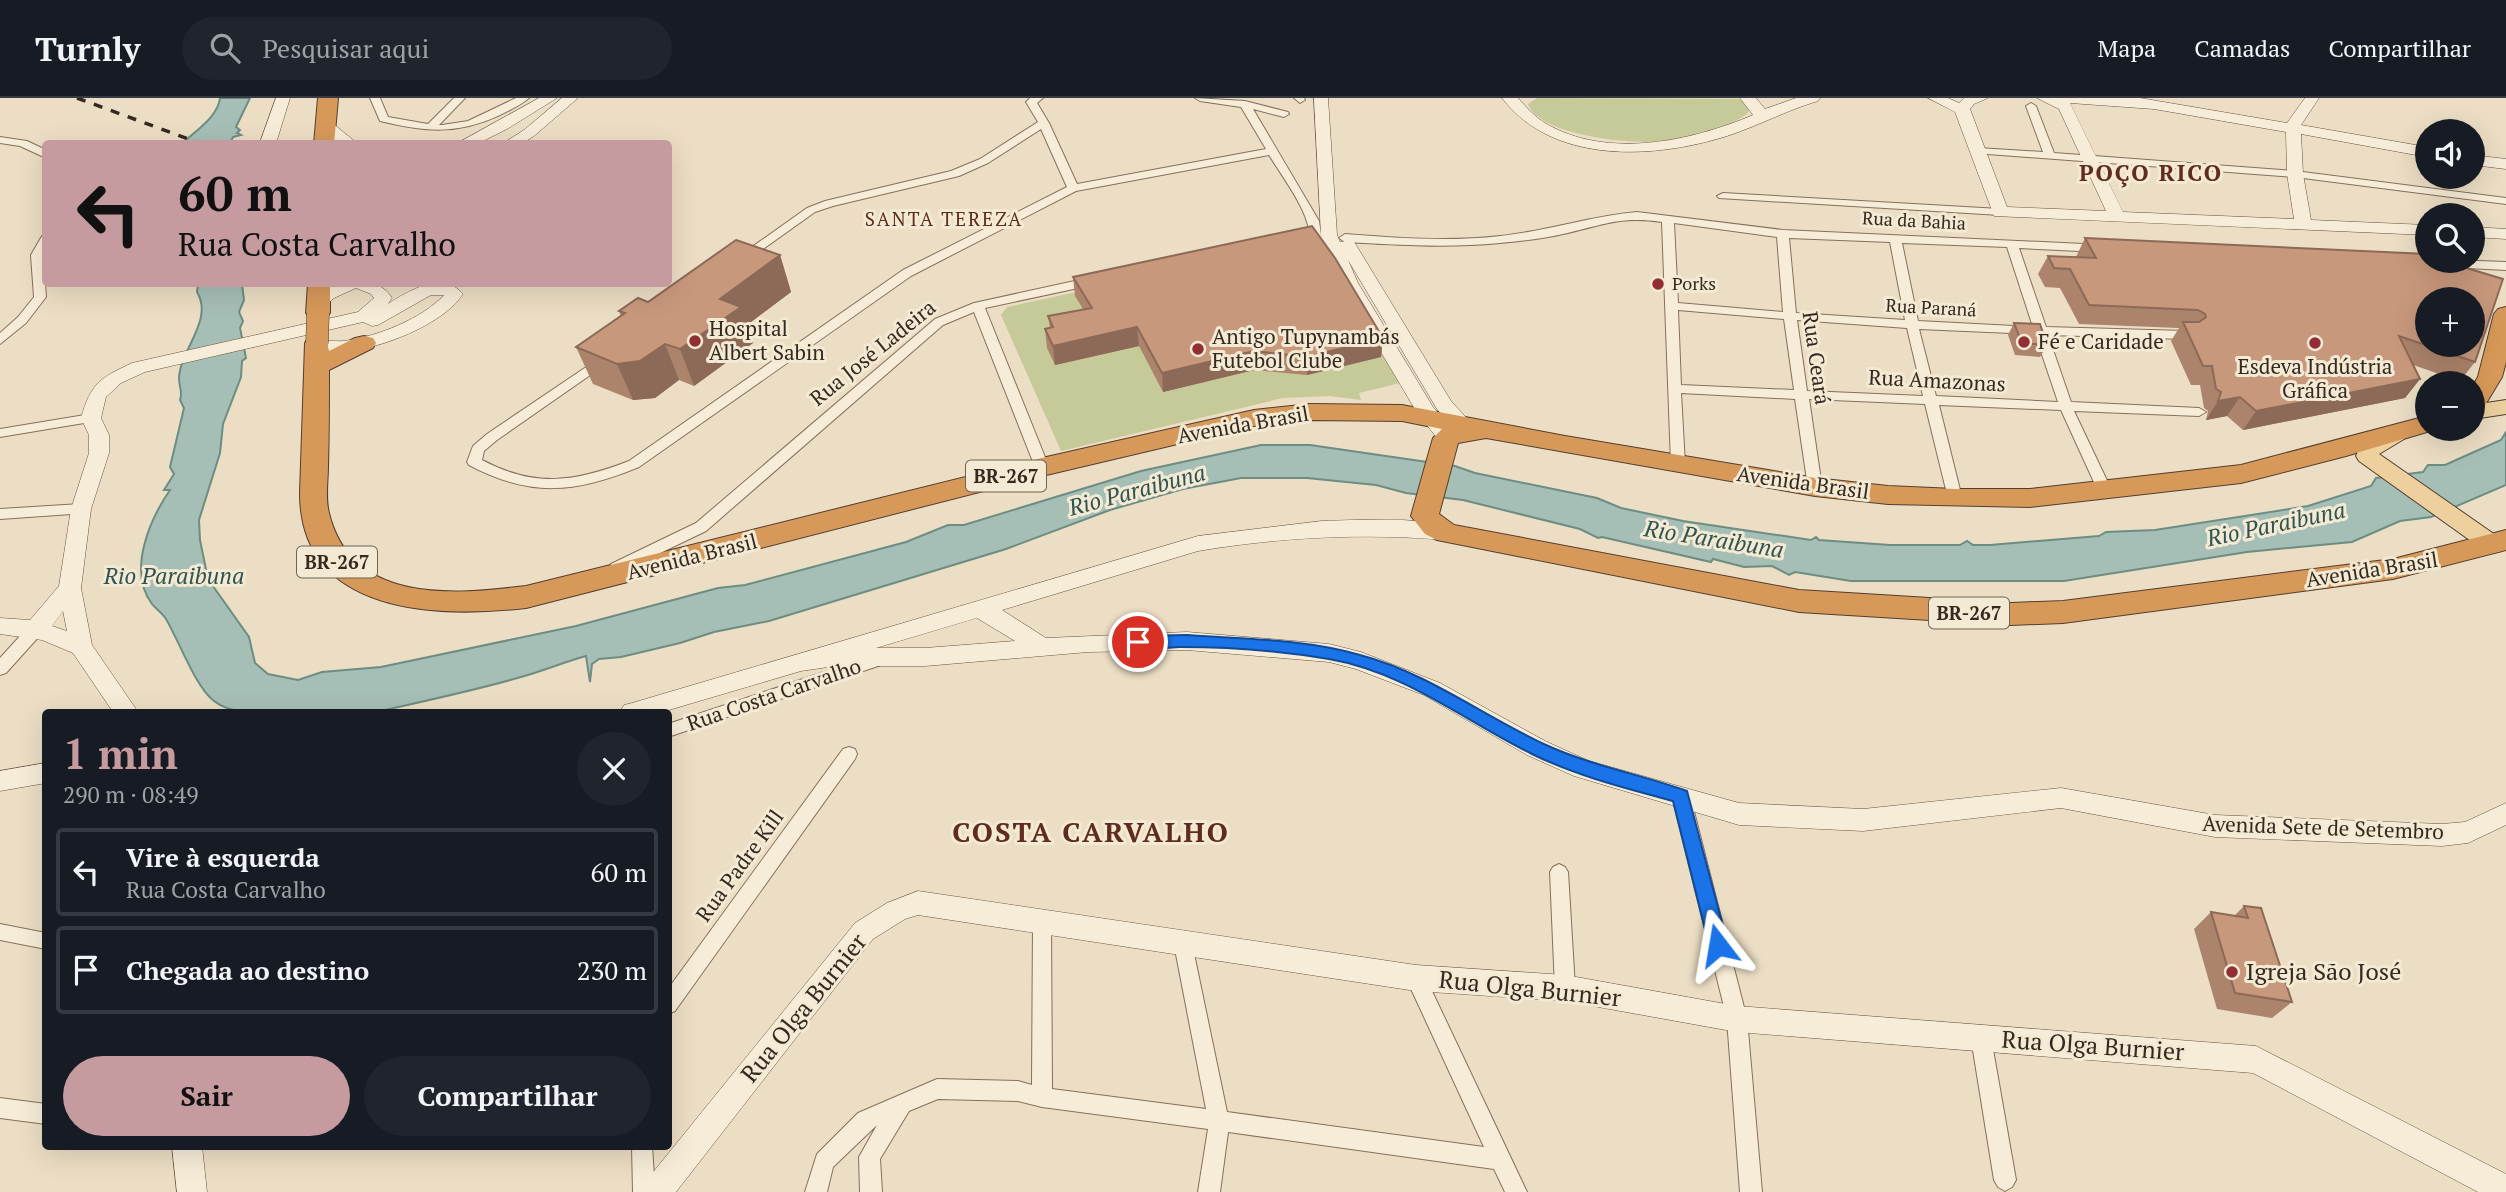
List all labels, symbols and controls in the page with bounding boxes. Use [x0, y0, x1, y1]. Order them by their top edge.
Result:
search box [182, 17, 672, 80]
text: Turnly [35, 27, 140, 70]
icon: search [206, 29, 244, 67]
text: Pesquisar aqui [262, 31, 429, 65]
text: Mapa [2098, 32, 2156, 64]
text: Camadas [2194, 32, 2290, 64]
text: Compartilhar [2328, 32, 2471, 64]
map controls [2415, 119, 2485, 441]
button: sound [2415, 119, 2485, 189]
district label: POÇO RICO [2079, 157, 2223, 188]
text: 60 m [178, 160, 292, 225]
icon: left [63, 168, 154, 259]
button: search [2415, 203, 2485, 273]
street label: Rua da Bahia [1862, 205, 1967, 235]
district label: SANTA TEREZA [865, 206, 1023, 231]
text: Rua Costa Carvalho [178, 223, 456, 265]
place label: Porks [1672, 271, 1716, 295]
marker: Porks [1650, 276, 1666, 292]
button: + [2415, 287, 2485, 357]
street label: Rua José Ladeira [804, 293, 941, 412]
street label: Rua Paraná [1885, 293, 1977, 321]
street label: Rua Ceará [1797, 309, 1837, 407]
place label: Hospital Albert Sabin [709, 314, 825, 366]
place label: Antigo Tupynambás Futebol Clube [1212, 322, 1400, 374]
place label: Fé e Caridade [2038, 327, 2164, 355]
marker: Hospital Albert Sabin [687, 333, 703, 349]
marker: Fé e Caridade [2016, 334, 2032, 350]
marker: Esdeva Indústria Gráfica [2307, 335, 2323, 351]
marker: Antigo Tupynambás Futebol Clube [1190, 341, 1206, 357]
place label: Esdeva Indústria Gráfica [2238, 352, 2393, 404]
street label: Rua Amazonas [1868, 362, 2006, 398]
button: − [2415, 371, 2485, 441]
street label: Avenida Brasil [1175, 399, 1311, 449]
water label: Rio Paraibuna [1064, 456, 1209, 523]
street label: Avenida Brasil [1735, 459, 1871, 505]
road number: BR-267 [966, 460, 1046, 492]
water label: Rio Paraibuna [2203, 494, 2348, 554]
water label: Rio Paraibuna [1641, 512, 1786, 565]
street label: Avenida Brasil [624, 526, 760, 586]
street label: Avenida Brasil [2304, 545, 2440, 593]
road number: BR-267 [297, 547, 377, 578]
water label: Rio Paraibuna [103, 560, 244, 591]
road number: BR-267 [1929, 598, 2009, 628]
pin [1108, 612, 1168, 672]
icon: arrive [1119, 623, 1157, 661]
street label: Rua Costa Carvalho [683, 651, 864, 737]
text: 1 min [63, 725, 178, 781]
button: close [577, 732, 651, 806]
text: 290 m · 08:49 [63, 779, 198, 810]
street label: Rua Padre Kill [689, 804, 789, 927]
street label: Avenida Sete de Setembro [2202, 809, 2444, 845]
district label: COSTA CARVALHO [952, 813, 1230, 850]
text: Vire à esquerda [126, 840, 320, 874]
icon: left [67, 853, 105, 891]
text: 60 m [591, 855, 647, 889]
text: Rua Costa Carvalho [126, 874, 326, 905]
position arrow [1681, 908, 1755, 982]
street label: Rua Olga Burnier [733, 926, 874, 1089]
icon: arrive [67, 951, 105, 989]
text: Chegada ao destino [126, 953, 369, 987]
text: 230 m [577, 953, 647, 987]
place label: Igreja São José [2246, 955, 2401, 987]
street label: Rua Olga Burnier [1437, 963, 1624, 1014]
marker: Igreja São José [2224, 964, 2240, 980]
street label: Rua Olga Burnier [2001, 1023, 2186, 1067]
button: Sair [63, 1056, 350, 1136]
button: Compartilhar [364, 1056, 651, 1136]

